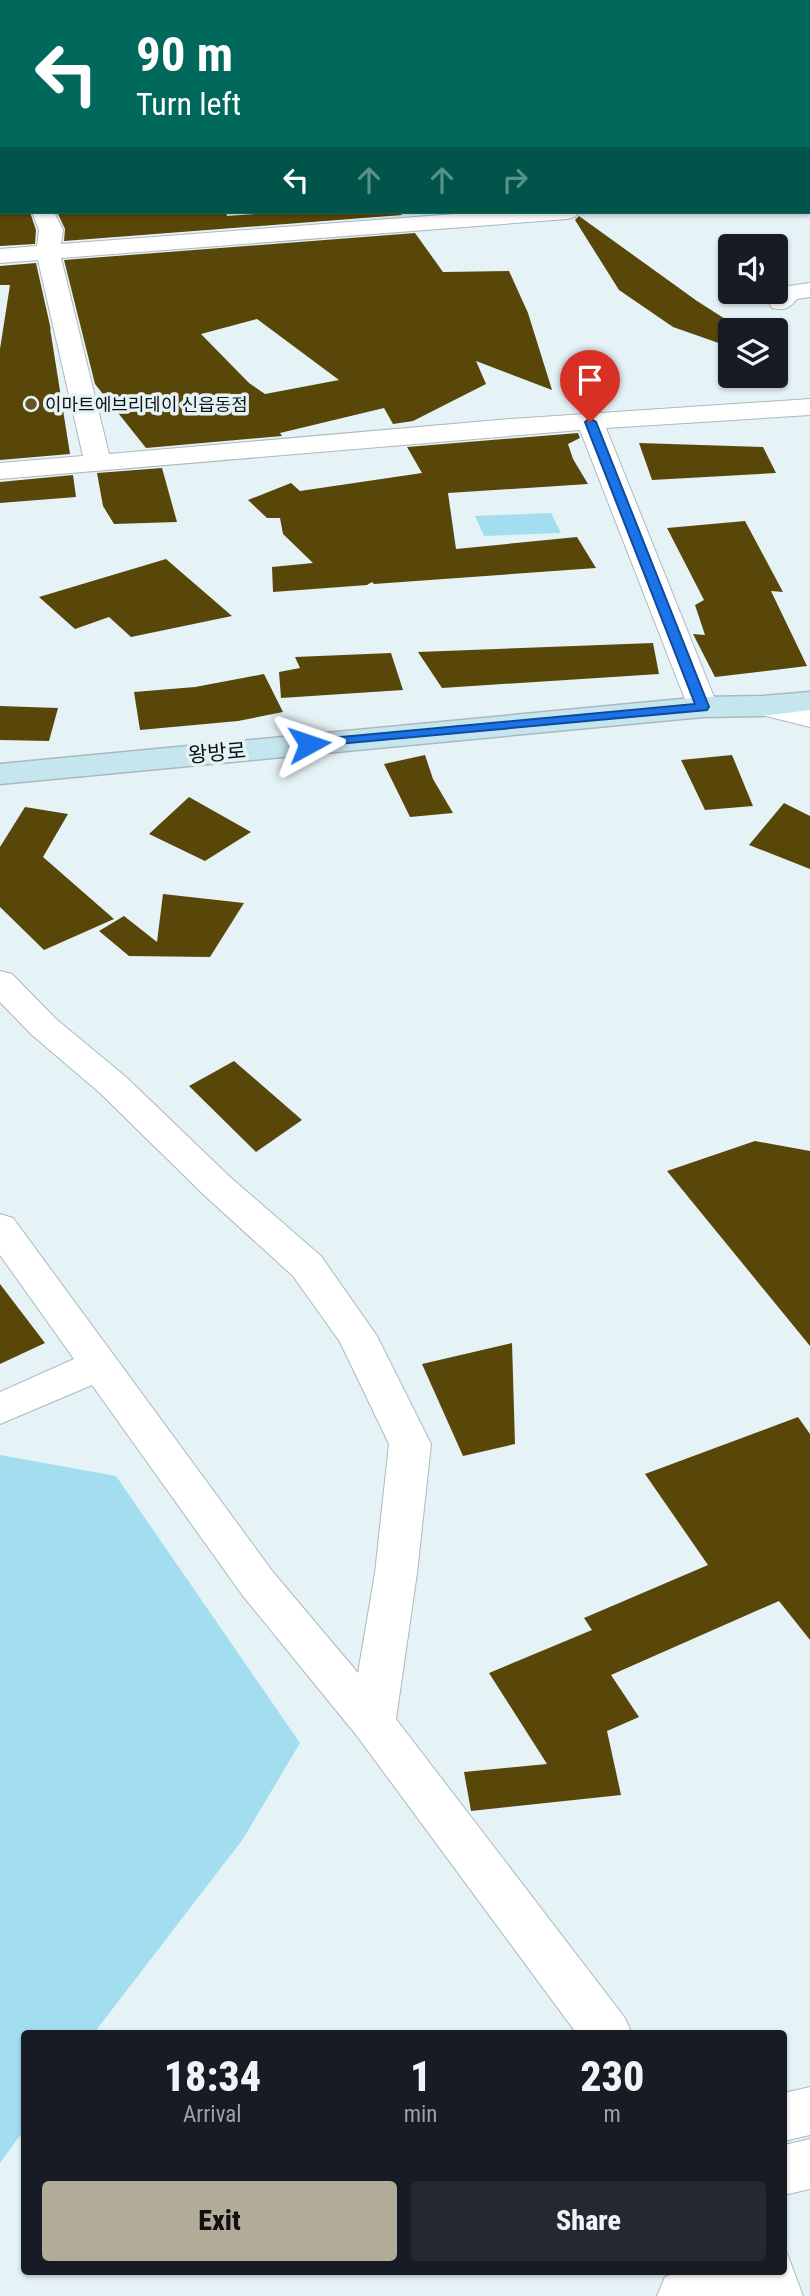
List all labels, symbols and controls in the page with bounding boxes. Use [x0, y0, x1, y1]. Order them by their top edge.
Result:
text: 90 m [136, 26, 233, 83]
icon: left [21, 28, 112, 119]
text: Turn left [136, 85, 241, 123]
icon: left [277, 161, 315, 199]
icon: ahead [350, 161, 388, 199]
icon: ahead [423, 161, 461, 199]
icon: right [496, 161, 534, 199]
map controls [718, 234, 788, 388]
button: sound [718, 234, 788, 304]
button: layers [718, 318, 788, 388]
pin [560, 350, 620, 422]
icon: arrive [571, 361, 609, 399]
place label: 이마트에브리데이 신읍동점 [45, 394, 248, 415]
marker: 이마트에브리데이 신읍동점 [23, 396, 39, 412]
position arrow [272, 707, 346, 781]
street label: 왕방로 [187, 739, 247, 767]
text: 18:34 [164, 2052, 261, 2101]
text: 1 [410, 2052, 431, 2101]
text: 230 [580, 2052, 644, 2101]
text: Arrival [183, 2101, 242, 2128]
text: min [404, 2101, 437, 2128]
text: m [604, 2101, 621, 2128]
button: Exit [42, 2181, 397, 2261]
button: Share [411, 2181, 766, 2261]

